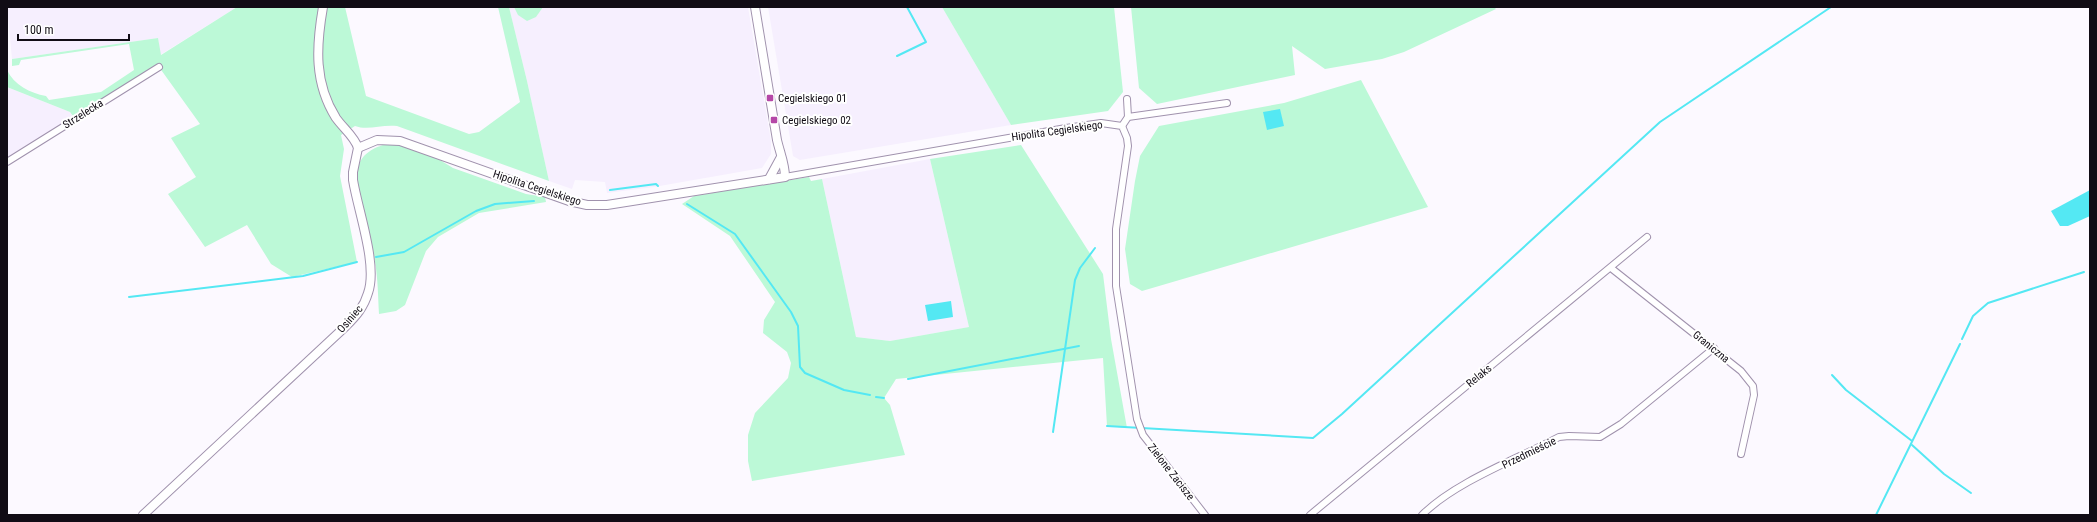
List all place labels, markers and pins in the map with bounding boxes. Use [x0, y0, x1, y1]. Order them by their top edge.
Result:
place label: Cegielskiego 01 [778, 92, 847, 105]
marker: Cegielskiego 01 [765, 93, 775, 103]
place label: Cegielskiego 02 [782, 114, 851, 127]
marker: Cegielskiego 02 [769, 115, 779, 125]

